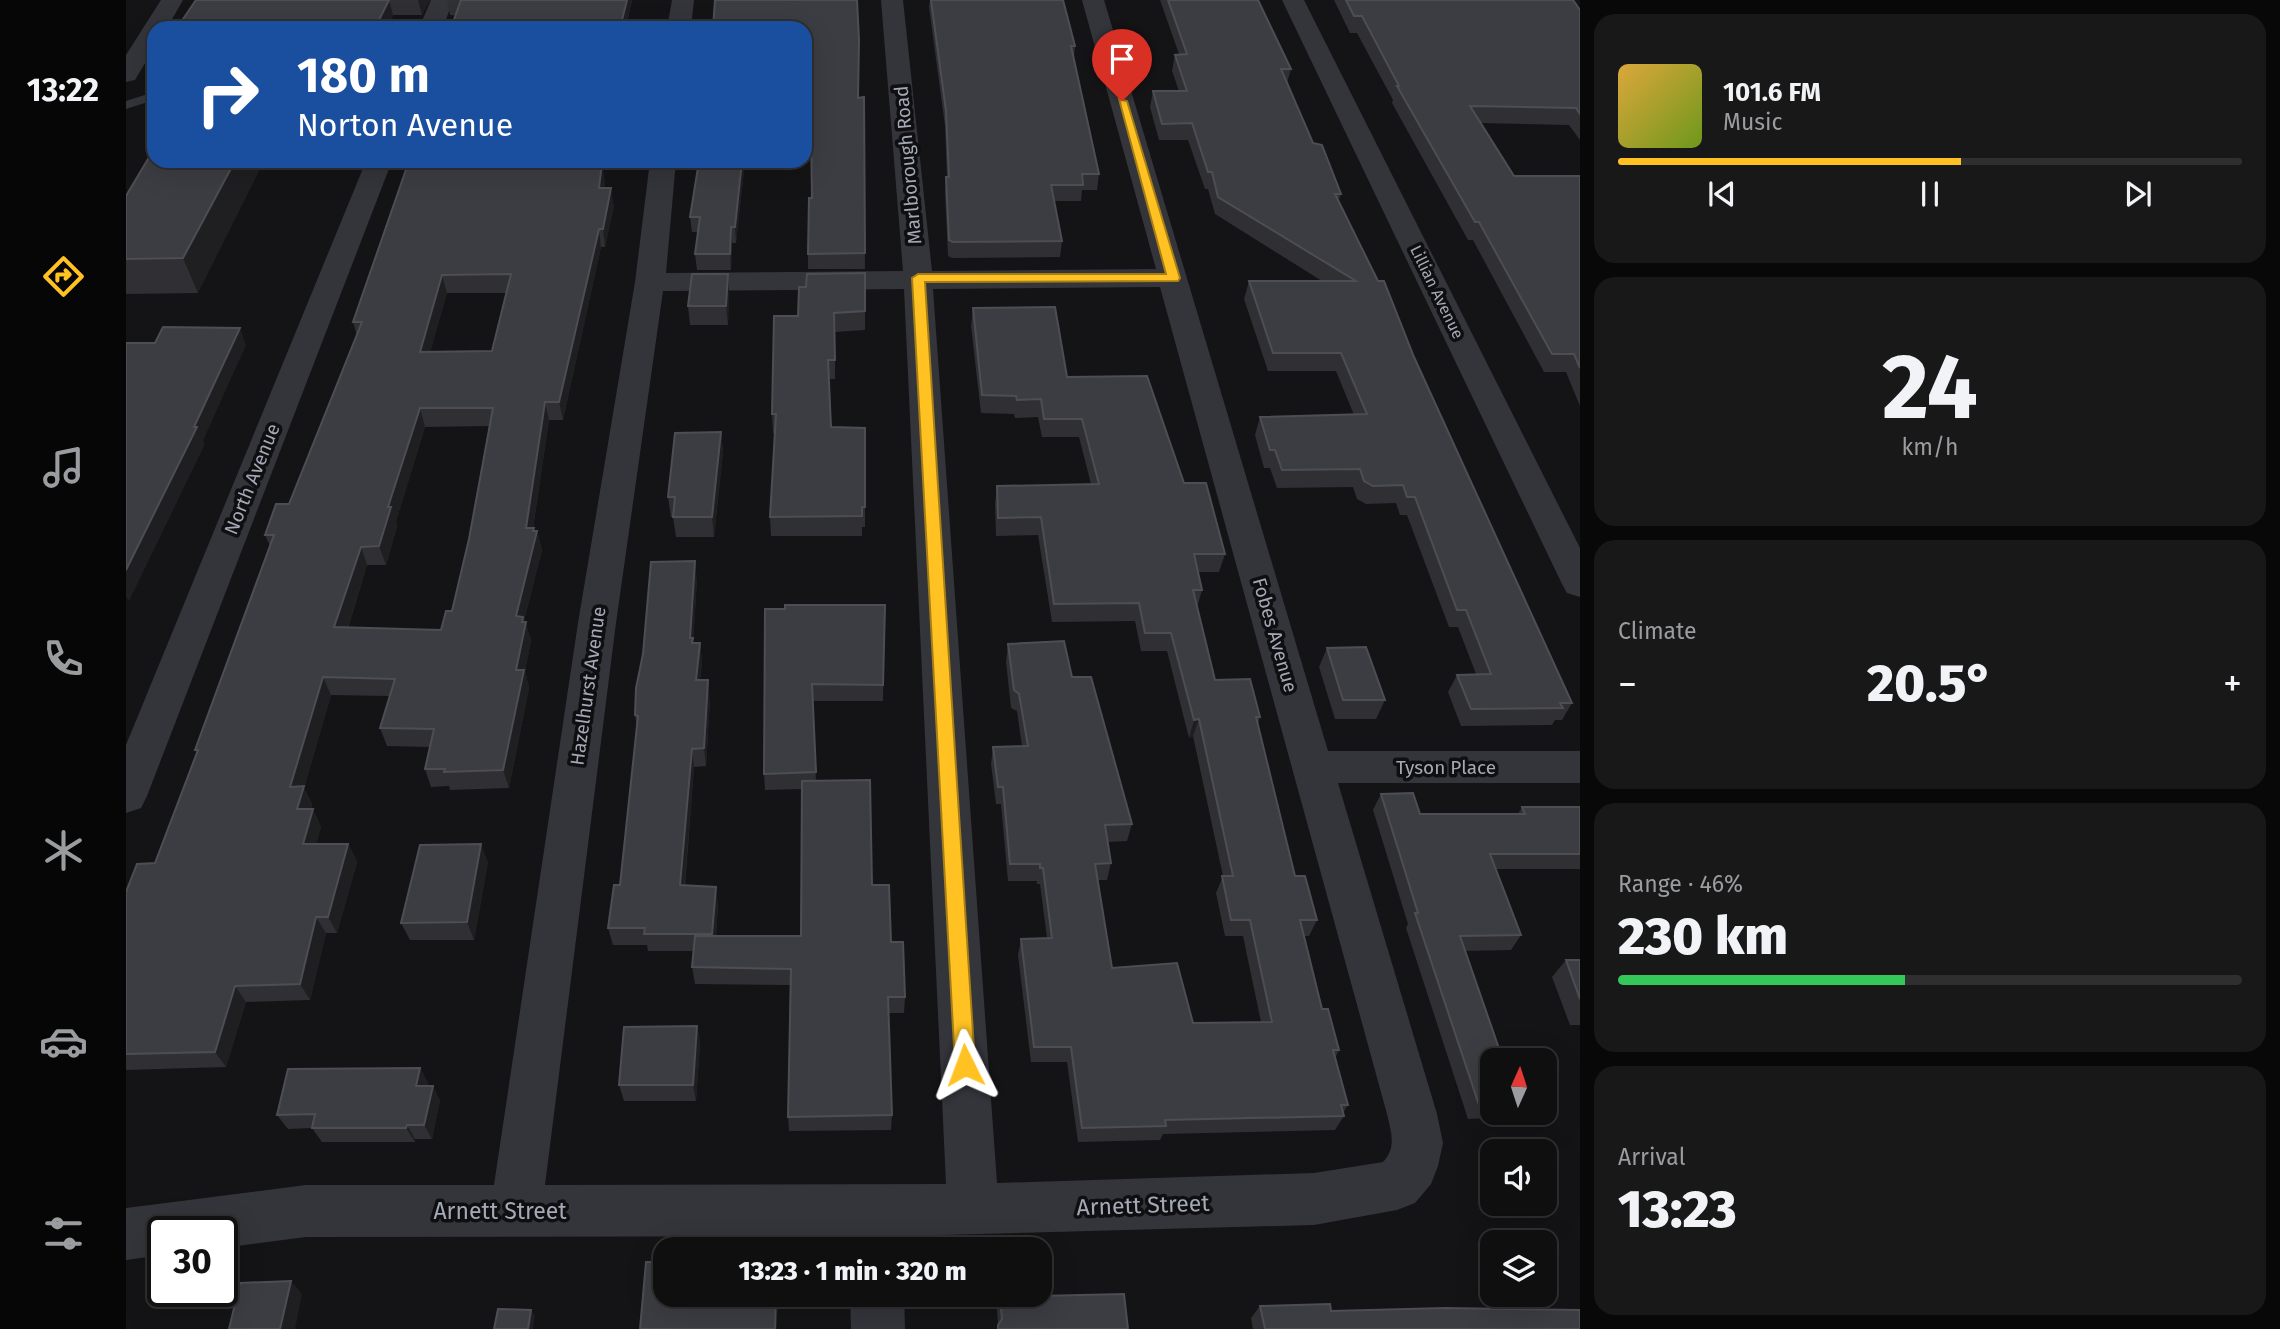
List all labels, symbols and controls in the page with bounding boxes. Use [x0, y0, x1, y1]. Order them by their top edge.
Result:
pin [1092, 29, 1152, 101]
icon: arrive [1103, 40, 1141, 78]
text: 180 m [297, 46, 430, 105]
icon: right [182, 49, 273, 140]
text: 13:22 [27, 71, 99, 109]
text: 101.6 FM [1723, 77, 1821, 108]
street label: Marlborough Road [890, 85, 926, 245]
text: Norton Avenue [297, 106, 513, 144]
text: Music [1723, 108, 1783, 136]
icon: previous [1703, 175, 1741, 213]
icon: pause [1911, 175, 1949, 213]
icon: next [2119, 175, 2157, 213]
street label: Lillian Avenue [1406, 242, 1468, 342]
icon: directions [39, 252, 88, 301]
text: 24 [1882, 333, 1978, 442]
street label: North Avenue [219, 420, 285, 538]
text: km/h [1902, 433, 1958, 461]
icon: music [39, 443, 88, 492]
street label: Fobes Avenue [1248, 575, 1302, 695]
street label: Hazelhurst Avenue [565, 605, 611, 767]
text: Climate [1618, 617, 1697, 645]
icon: phone [39, 634, 88, 683]
text: 20.5° [1867, 652, 1993, 715]
text: − [1618, 661, 1637, 707]
text: + [2223, 661, 2242, 707]
street label: Tyson Place [1396, 756, 1496, 779]
icon: climate [39, 826, 88, 875]
text: Range · 46% [1618, 870, 1743, 898]
text: 230 km [1618, 905, 1788, 968]
icon: car [39, 1017, 88, 1066]
position arrow [928, 1028, 1002, 1102]
north arrow [1480, 1048, 1558, 1125]
map controls [1480, 1048, 1557, 1307]
button: sound [1480, 1139, 1557, 1216]
text: Arrival [1618, 1143, 1685, 1171]
text: 13:23 [1618, 1178, 1737, 1241]
street label: Arnett Street [1076, 1189, 1211, 1221]
street label: Arnett Street [433, 1197, 567, 1225]
icon: filters [39, 1209, 88, 1258]
speed limit sign: 30 [147, 1216, 238, 1307]
button: layers [1480, 1230, 1557, 1307]
text: 13:23 · 1 min · 320 m [738, 1256, 967, 1287]

